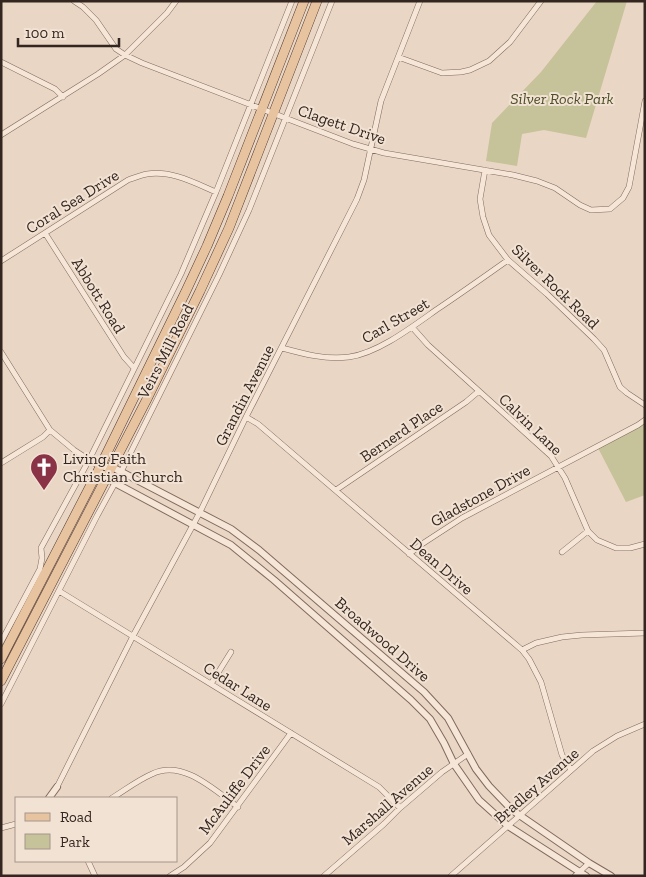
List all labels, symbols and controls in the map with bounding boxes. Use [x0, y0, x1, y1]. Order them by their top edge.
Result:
scale bar [18, 15, 119, 47]
text: 100 m [25, 24, 64, 42]
park label: Silver Rock Park [510, 89, 614, 108]
street label: Clagett Drive [295, 101, 388, 148]
street label: Coral Sea Drive [22, 165, 122, 238]
street label: Silver Rock Road [508, 240, 603, 333]
street label: Abbott Road [68, 254, 129, 337]
street label: Carl Street [358, 293, 432, 347]
street label: Veirs Mill Road [133, 300, 198, 403]
street label: Grandin Avenue [211, 341, 278, 449]
street label: Calvin Lane [495, 390, 566, 459]
street label: Bernerd Place [356, 397, 446, 466]
place label: Living Faith Christian Church [63, 449, 183, 486]
church icon: Living Faith Christian Church [29, 452, 59, 491]
street label: Gladstone Drive [427, 460, 533, 531]
street label: Dean Drive [406, 534, 477, 599]
street label: Broadwood Drive [331, 593, 434, 686]
street label: Cedar Lane [200, 658, 276, 715]
street label: McAuliffe Drive [195, 741, 274, 838]
street label: Bradley Avenue [490, 743, 583, 827]
street label: Marshall Avenue [338, 760, 437, 849]
legend [15, 797, 178, 862]
text: Road [60, 808, 93, 826]
text: Park [60, 833, 90, 851]

